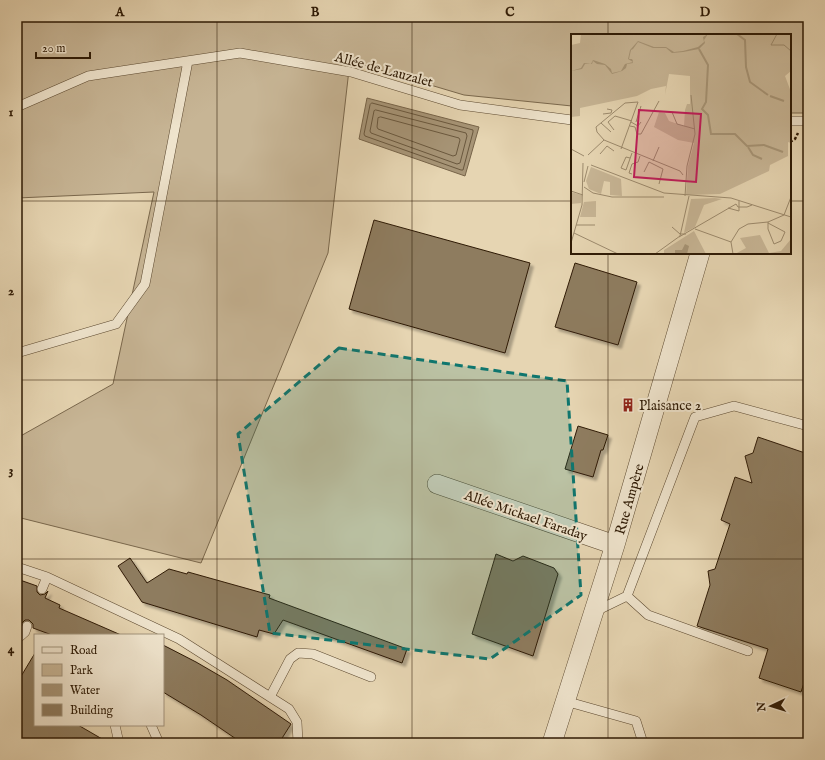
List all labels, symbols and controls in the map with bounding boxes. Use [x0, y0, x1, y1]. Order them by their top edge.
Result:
text: A [115, 4, 126, 21]
text: B [311, 4, 320, 21]
text: C [505, 4, 515, 21]
text: D [700, 4, 711, 21]
scale bar [36, 34, 90, 60]
inset map [571, 34, 791, 254]
text: 20 m [42, 41, 65, 56]
street label: Allée de Lauzalet [332, 48, 435, 92]
text: 1 [9, 104, 14, 121]
text: 2 [8, 283, 14, 300]
building icon: Plaisance 2 [620, 397, 636, 413]
place label: Plaisance 2 [639, 397, 702, 415]
street label: Rue Ampère [611, 461, 649, 537]
text: 3 [9, 462, 14, 479]
street label: Allée Mickael Faraday [461, 486, 590, 545]
legend [34, 634, 164, 726]
text: 4 [8, 641, 15, 658]
text: Road [70, 643, 98, 658]
text: Park [70, 663, 93, 678]
text: Water [70, 683, 101, 698]
north arrow [751, 686, 791, 726]
text: N [755, 701, 769, 713]
text: Building [70, 703, 114, 718]

